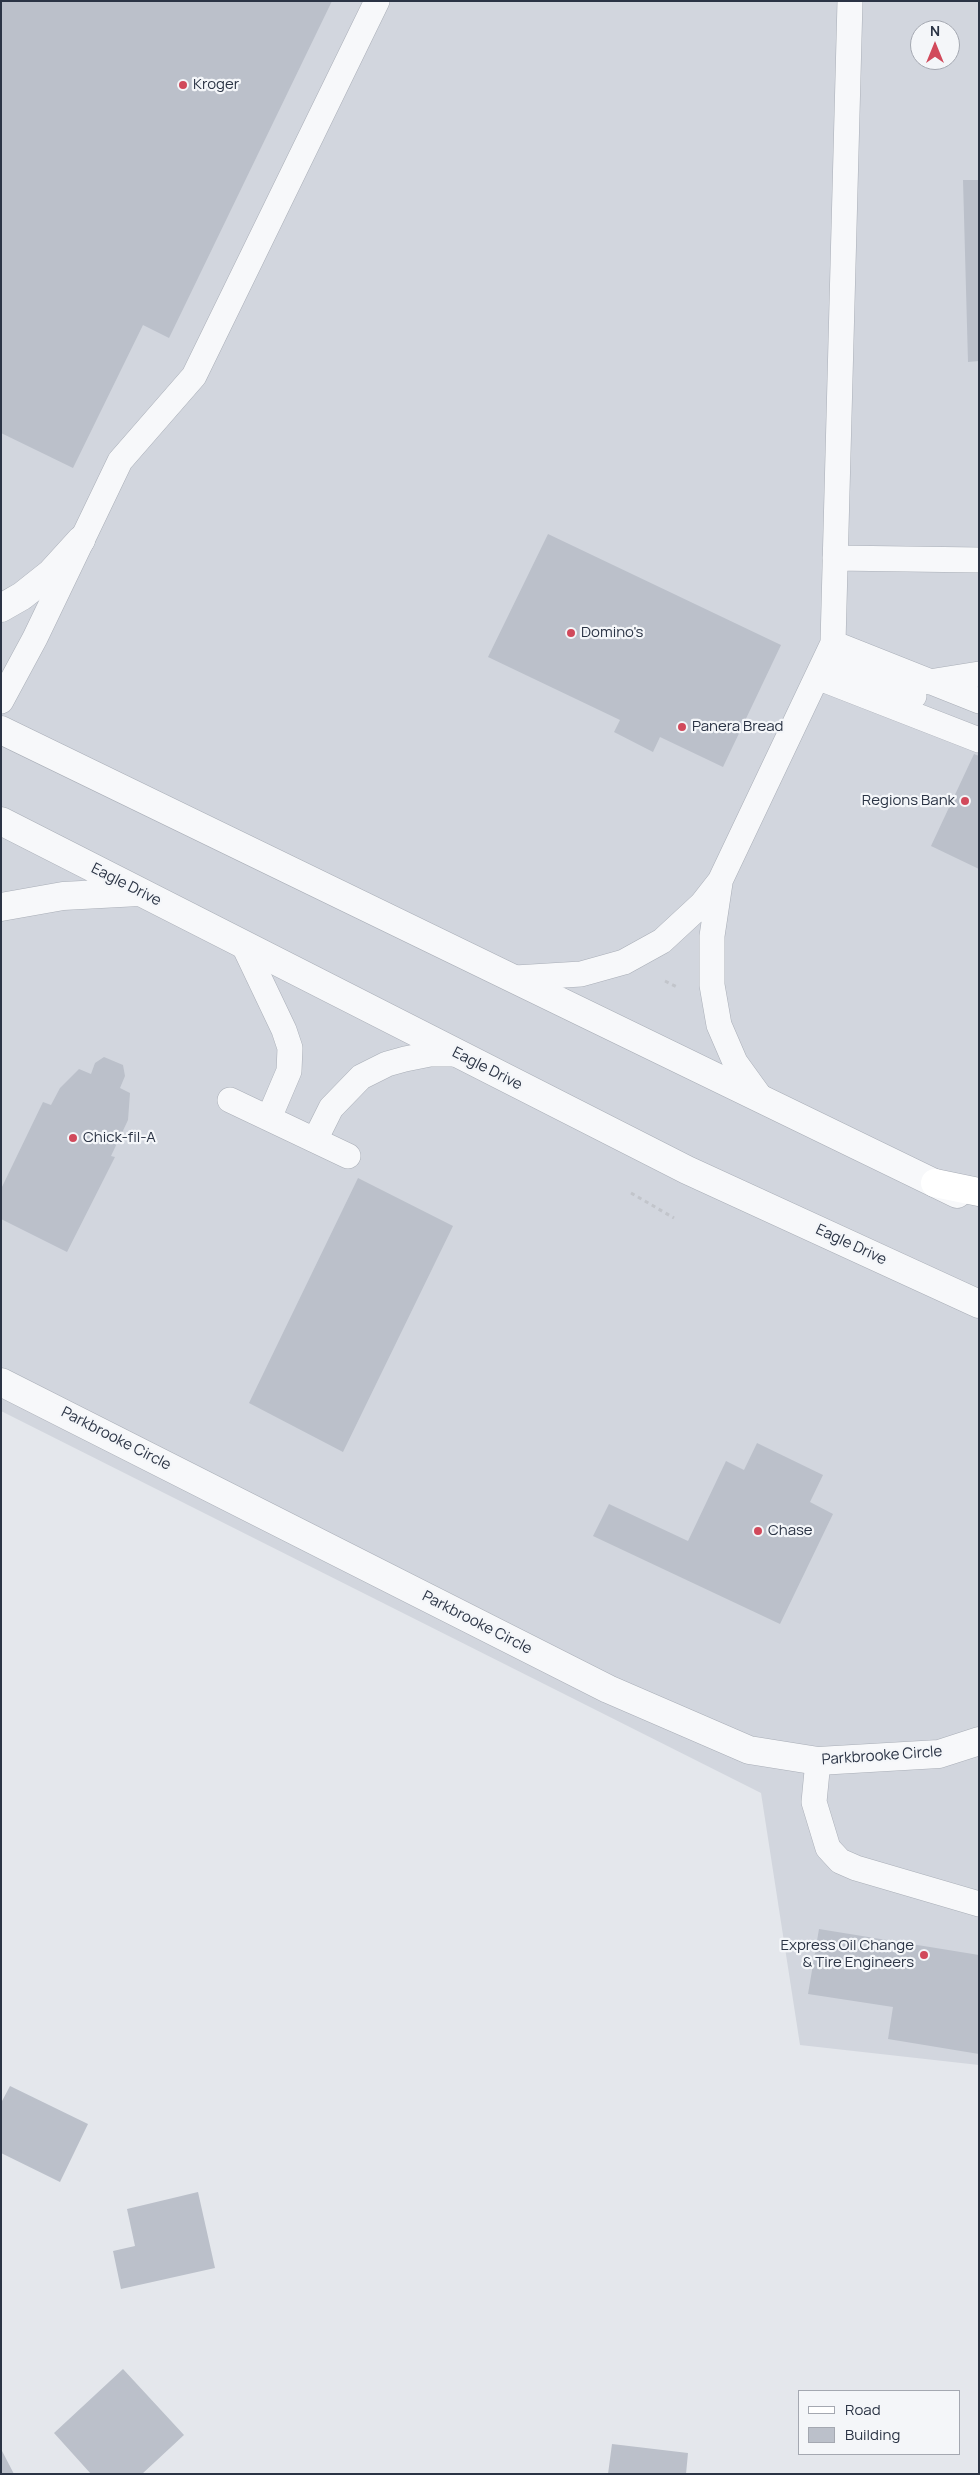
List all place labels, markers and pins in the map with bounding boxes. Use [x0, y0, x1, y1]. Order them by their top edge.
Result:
place label: Kroger [193, 76, 239, 94]
marker: Kroger [177, 79, 189, 91]
place label: Domino's [581, 624, 643, 642]
marker: Domino's [565, 627, 577, 639]
place label: Panera Bread [692, 718, 783, 736]
marker: Panera Bread [676, 721, 688, 733]
place label: Regions Bank [862, 792, 955, 810]
marker: Regions Bank [959, 795, 971, 807]
place label: Chick-fil-A [83, 1129, 156, 1147]
marker: Chick-fil-A [67, 1132, 79, 1144]
place label: Chase [768, 1522, 813, 1540]
marker: Chase [752, 1525, 764, 1537]
place label: Express Oil Change & Tire Engineers [781, 1937, 914, 1972]
marker: Express Oil Change & Tire Engineers [918, 1949, 930, 1961]

